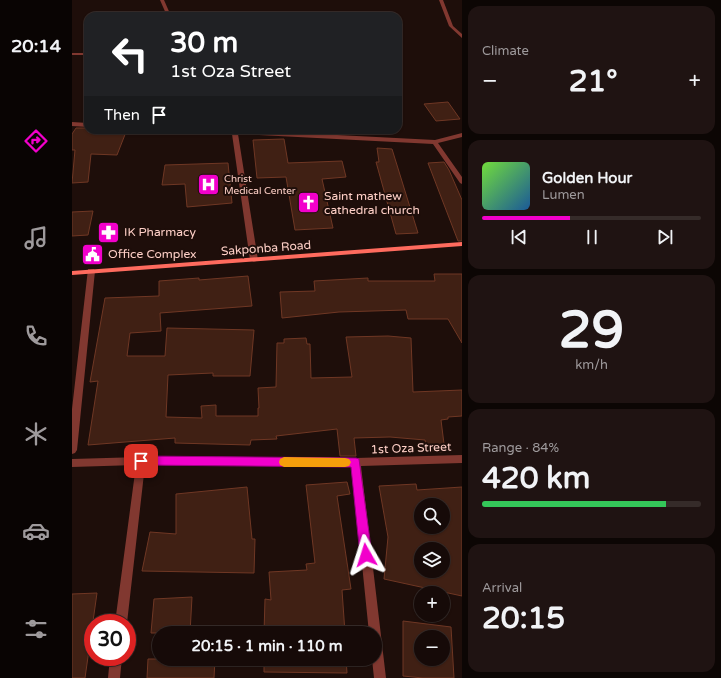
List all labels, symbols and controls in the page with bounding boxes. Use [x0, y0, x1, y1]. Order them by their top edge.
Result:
text: 30 m [170, 26, 238, 60]
icon: left [104, 28, 156, 80]
text: 20:14 [11, 35, 61, 57]
text: Climate [482, 43, 529, 59]
text: 1st Oza Street [170, 60, 291, 82]
text: 21° [569, 63, 618, 100]
text: − [482, 68, 498, 94]
text: + [689, 68, 701, 94]
icon: arrive [148, 104, 170, 126]
text: Then [104, 106, 140, 124]
icon: directions [22, 127, 50, 155]
text: Golden Hour [542, 169, 632, 187]
hospital icon: Christ Medical Center [195, 172, 221, 198]
place label: Christ Medical Center [224, 173, 296, 197]
text: Lumen [542, 187, 585, 203]
place label: Saint mathew cathedral church [324, 189, 420, 217]
church icon: Saint mathew cathedral church [296, 190, 322, 216]
pharmacy icon: IK Pharmacy [96, 219, 122, 245]
icon: music [22, 224, 50, 252]
place label: IK Pharmacy [124, 225, 196, 239]
icon: previous [508, 226, 530, 248]
icon: pause [581, 226, 603, 248]
icon: next [654, 226, 676, 248]
street label: Sakponba Road [220, 238, 312, 258]
public building icon: Office Complex [79, 241, 105, 267]
place label: Office Complex [108, 247, 197, 261]
text: 29 [559, 299, 624, 362]
icon: phone [22, 322, 50, 350]
text: km/h [575, 357, 608, 373]
icon: climate [22, 420, 50, 448]
street label: 1st Oza Street [370, 440, 452, 456]
text: Range · 84% [482, 440, 559, 456]
pin [124, 444, 158, 478]
icon: arrive [130, 450, 152, 472]
text: 420 km [482, 460, 590, 497]
map controls [414, 498, 450, 666]
button: search [414, 498, 450, 534]
icon: car [22, 517, 50, 545]
position arrow [345, 534, 387, 576]
button: layers [414, 542, 450, 578]
text: Arrival [482, 580, 522, 596]
button: + [414, 586, 450, 622]
text: 20:15 [482, 600, 565, 637]
speed limit sign: 30 [84, 614, 136, 666]
icon: filters [22, 615, 50, 643]
button: − [414, 630, 450, 666]
text: 20:15 · 1 min · 110 m [192, 637, 342, 655]

